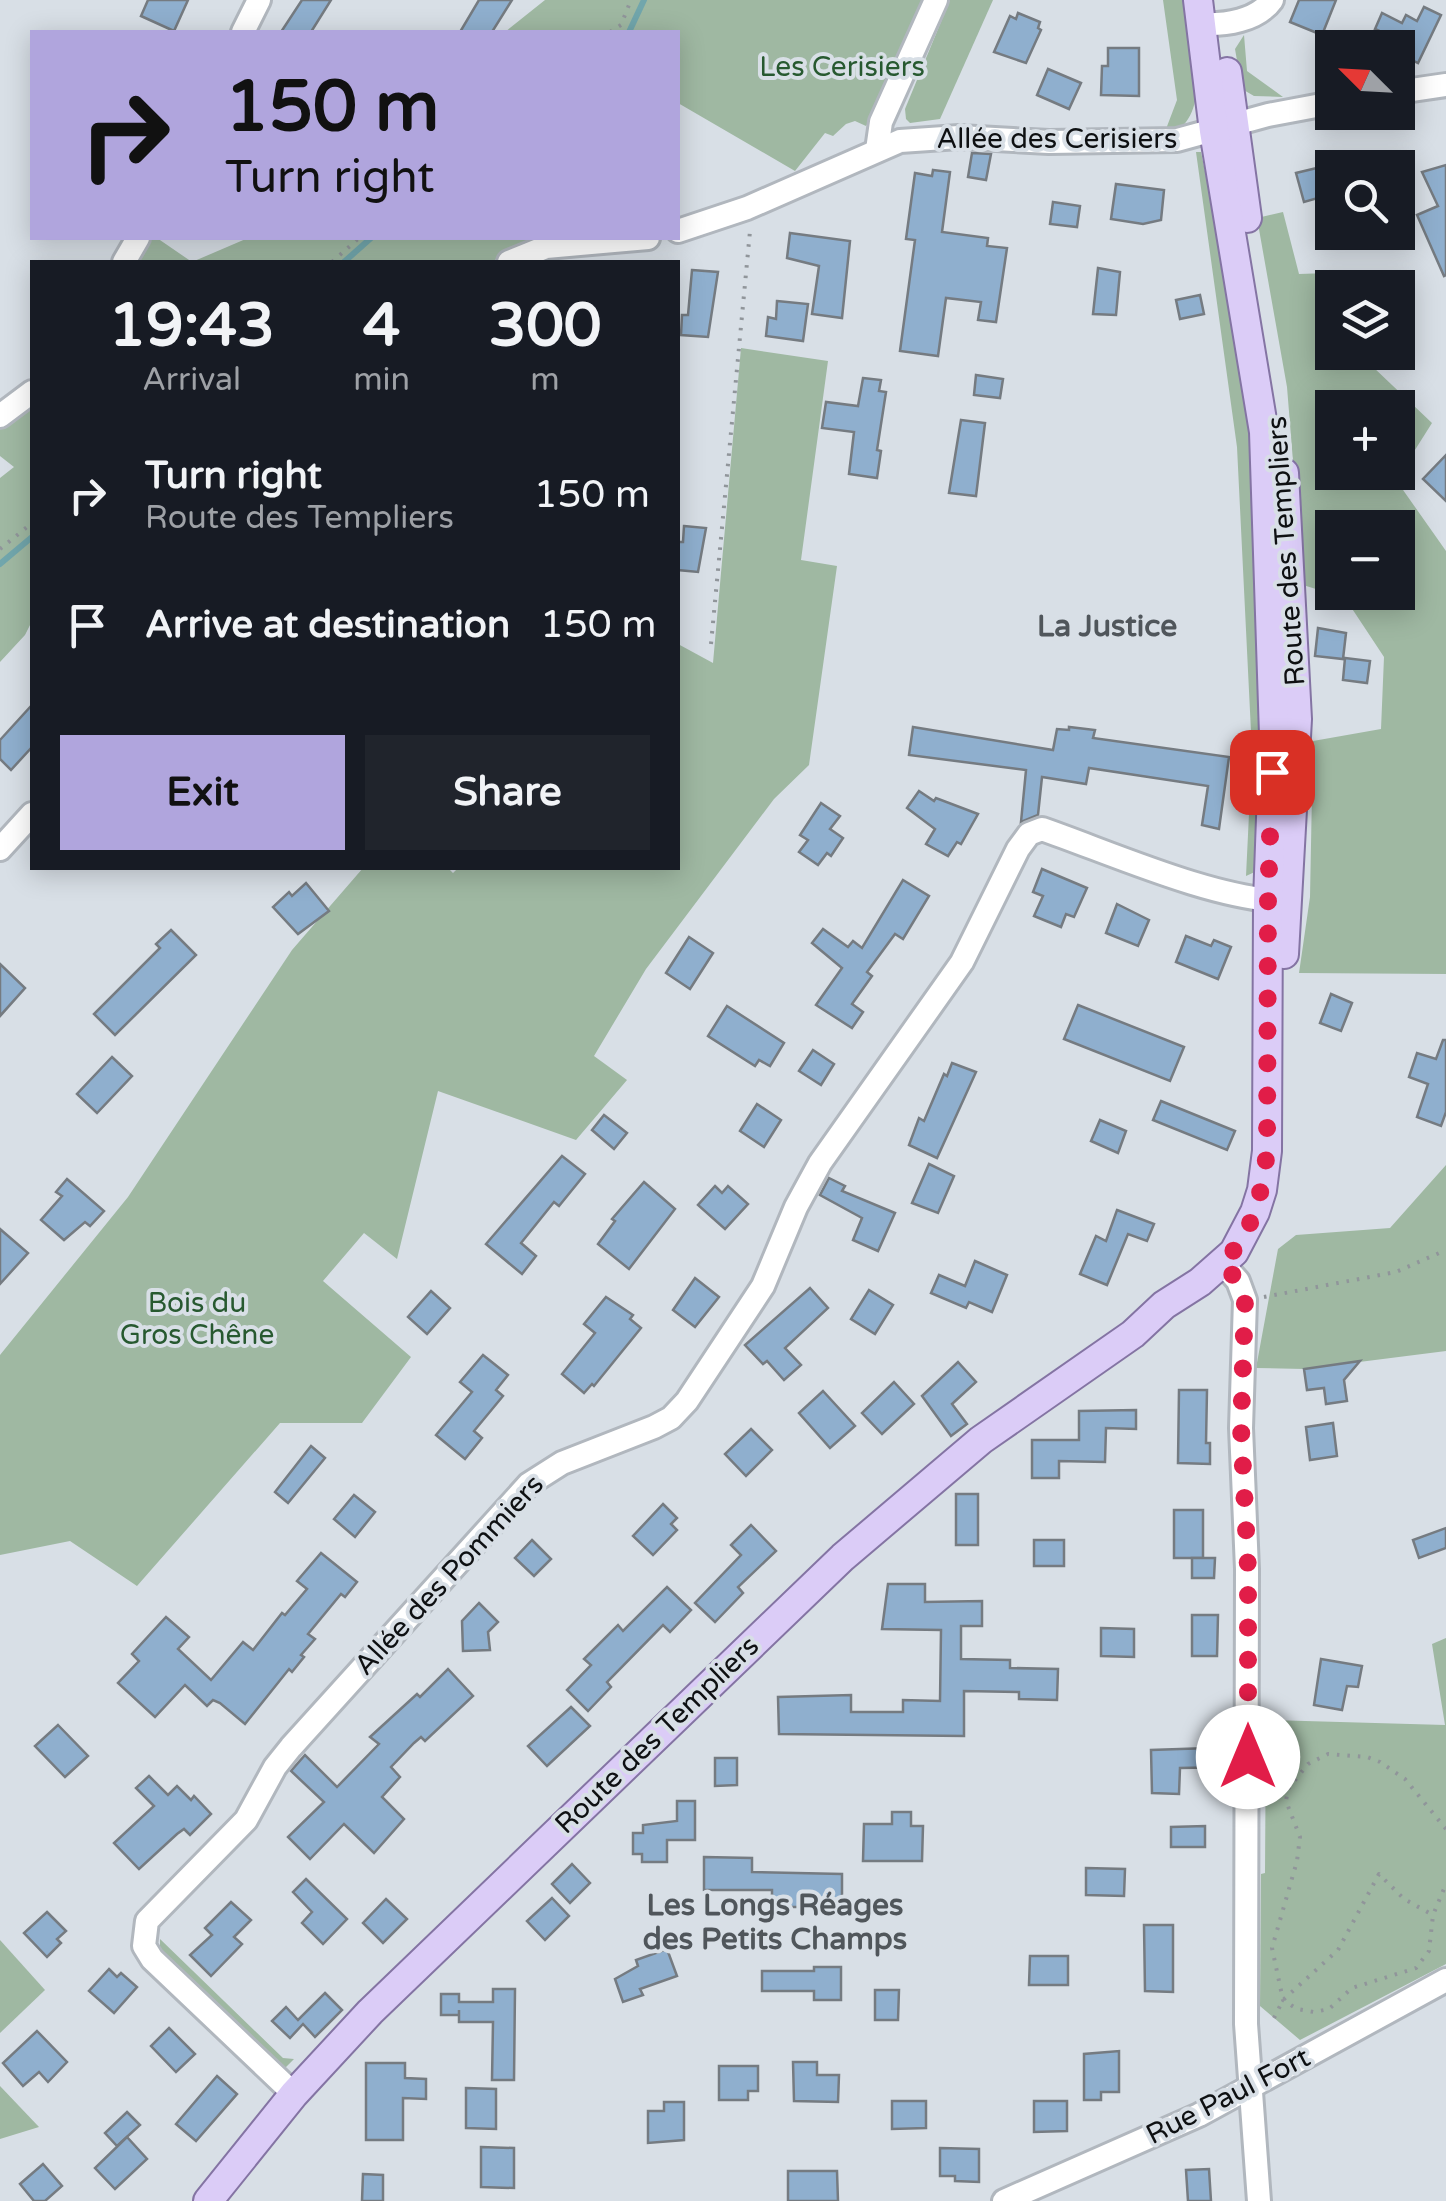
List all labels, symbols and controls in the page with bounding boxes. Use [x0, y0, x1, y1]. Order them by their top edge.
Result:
north arrow [1315, 30, 1415, 130]
map controls [1315, 30, 1415, 610]
park label: Les Cerisiers [759, 50, 925, 84]
text: 150 m [225, 66, 439, 150]
icon: right [60, 70, 190, 200]
street label: Allée des Cerisiers [937, 122, 1177, 156]
button: search [1315, 150, 1415, 250]
text: Turn right [225, 151, 434, 205]
button: layers [1315, 270, 1415, 370]
text: 19:43 [108, 290, 275, 362]
text: 4 [363, 290, 400, 362]
text: 300 [488, 290, 602, 362]
text: Arrival [142, 361, 241, 399]
text: min [353, 361, 410, 399]
text: m [530, 361, 560, 399]
button: + [1315, 390, 1415, 490]
street label: Route des Templiers [1260, 415, 1312, 687]
text: Turn right [145, 453, 322, 499]
icon: right [60, 468, 115, 523]
text: 150 m [534, 472, 650, 518]
text: Route des Templiers [145, 499, 454, 537]
button: − [1315, 510, 1415, 610]
icon: arrive [60, 598, 115, 653]
text: Arrive at destination [145, 602, 510, 648]
text: 150 m [540, 602, 656, 648]
district label: La Justice [1037, 608, 1177, 645]
pin [1230, 730, 1315, 815]
button: Exit [60, 735, 345, 850]
button: Share [365, 735, 650, 850]
icon: arrive [1245, 745, 1300, 800]
park label: Bois du Gros Chêne [120, 1286, 274, 1352]
street label: Allée des Pommiers [347, 1468, 551, 1682]
street label: Route des Templiers [548, 1629, 766, 1841]
position arrow [1196, 1705, 1300, 1809]
district label: Les Longs Réages des Petits Champs [643, 1887, 907, 1958]
street label: Rue Paul Fort [1140, 2040, 1316, 2152]

